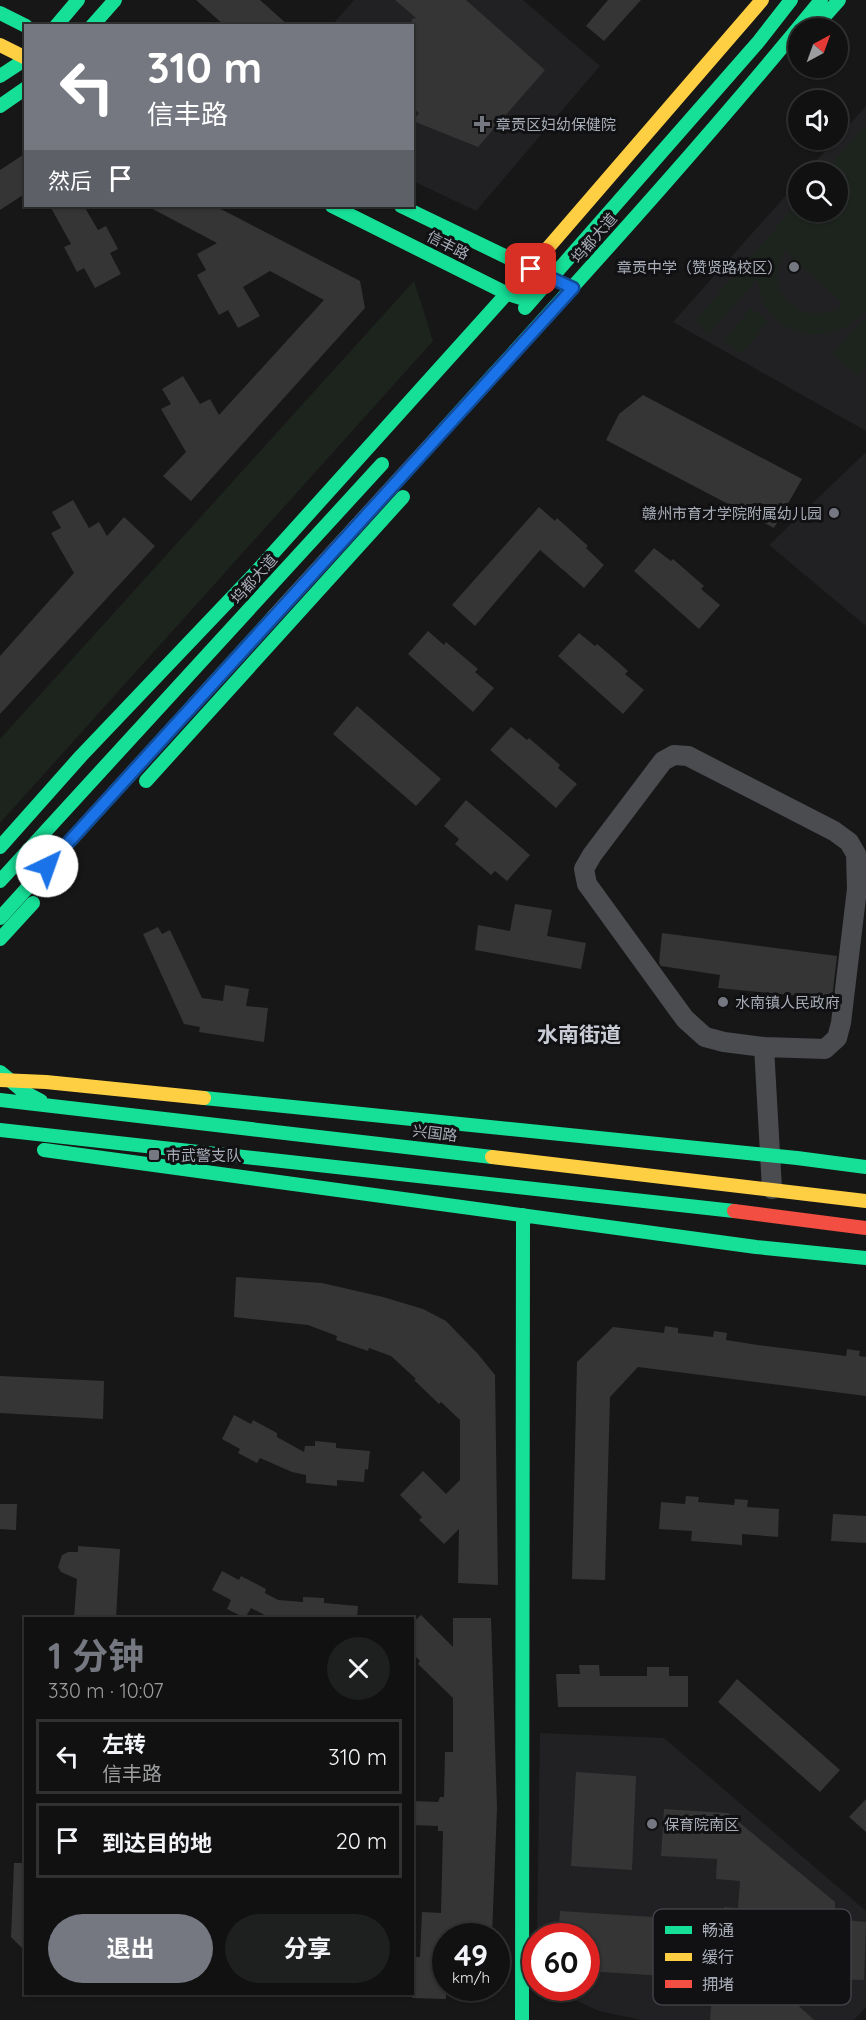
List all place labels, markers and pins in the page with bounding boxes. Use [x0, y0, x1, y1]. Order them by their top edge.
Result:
marker: 章贡区妇幼保健院 [473, 115, 491, 133]
place label: 章贡区妇幼保健院 [496, 115, 616, 134]
pin [505, 243, 556, 294]
place label: 章贡中学（赞贤路校区） [617, 258, 782, 277]
marker: 章贡中学（赞贤路校区） [787, 260, 801, 274]
place label: 赣州市育才学院附属幼儿园 [642, 504, 822, 523]
marker: 赣州市育才学院附属幼儿园 [827, 506, 841, 520]
place label: 水南镇人民政府 [735, 993, 840, 1012]
marker: 水南镇人民政府 [716, 995, 730, 1009]
place label: 市武警支队 [166, 1146, 241, 1165]
marker: 市武警支队 [147, 1148, 161, 1162]
place label: 保育院南区 [664, 1815, 739, 1834]
marker: 保育院南区 [645, 1817, 659, 1831]

